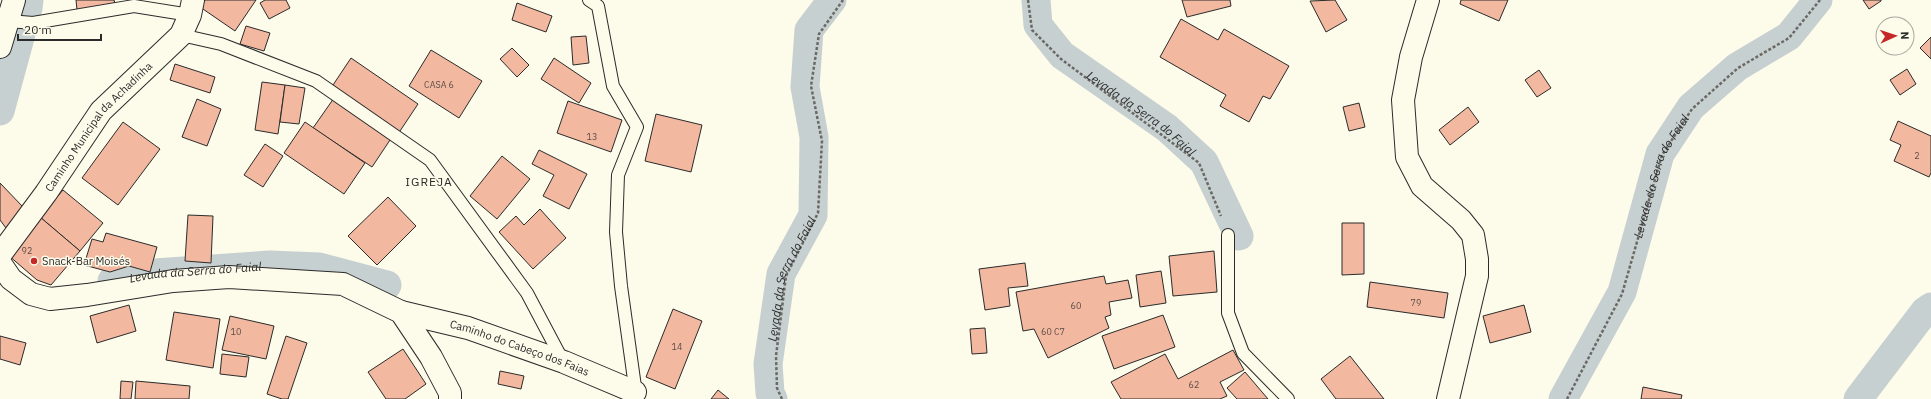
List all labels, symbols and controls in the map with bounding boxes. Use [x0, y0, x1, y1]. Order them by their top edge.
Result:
scale bar [18, 16, 101, 42]
north arrow [1875, 16, 1915, 56]
text: 20 m [24, 22, 52, 37]
text: N [1898, 31, 1912, 40]
street label: Caminho Municipal da Achadinha [42, 59, 155, 195]
water label: Levada da Serra do Faial [1084, 67, 1200, 159]
house number: CASA 6 [424, 79, 454, 90]
water label: Levada da Serra do Faial [1630, 111, 1692, 240]
house number: 13 [587, 131, 597, 142]
house number: 2 [1914, 150, 1920, 161]
district label: IGREJA [405, 174, 453, 189]
water label: Levada da Serra do Faial [764, 213, 819, 342]
house number: 92 [22, 245, 32, 256]
place label: Snack-Bar Moisés [42, 254, 130, 268]
marker: Snack-Bar Moisés [29, 256, 39, 266]
water label: Levada da Serra do Faial [128, 258, 263, 285]
house number: 79 [1411, 297, 1421, 308]
house number: 60 [1071, 300, 1081, 311]
street label: Caminho do Cabeço dos Faias [448, 317, 591, 379]
house number: 10 [231, 326, 241, 337]
house number: 60 C7 [1041, 326, 1065, 337]
house number: 14 [672, 341, 682, 352]
house number: 62 [1189, 379, 1199, 390]

